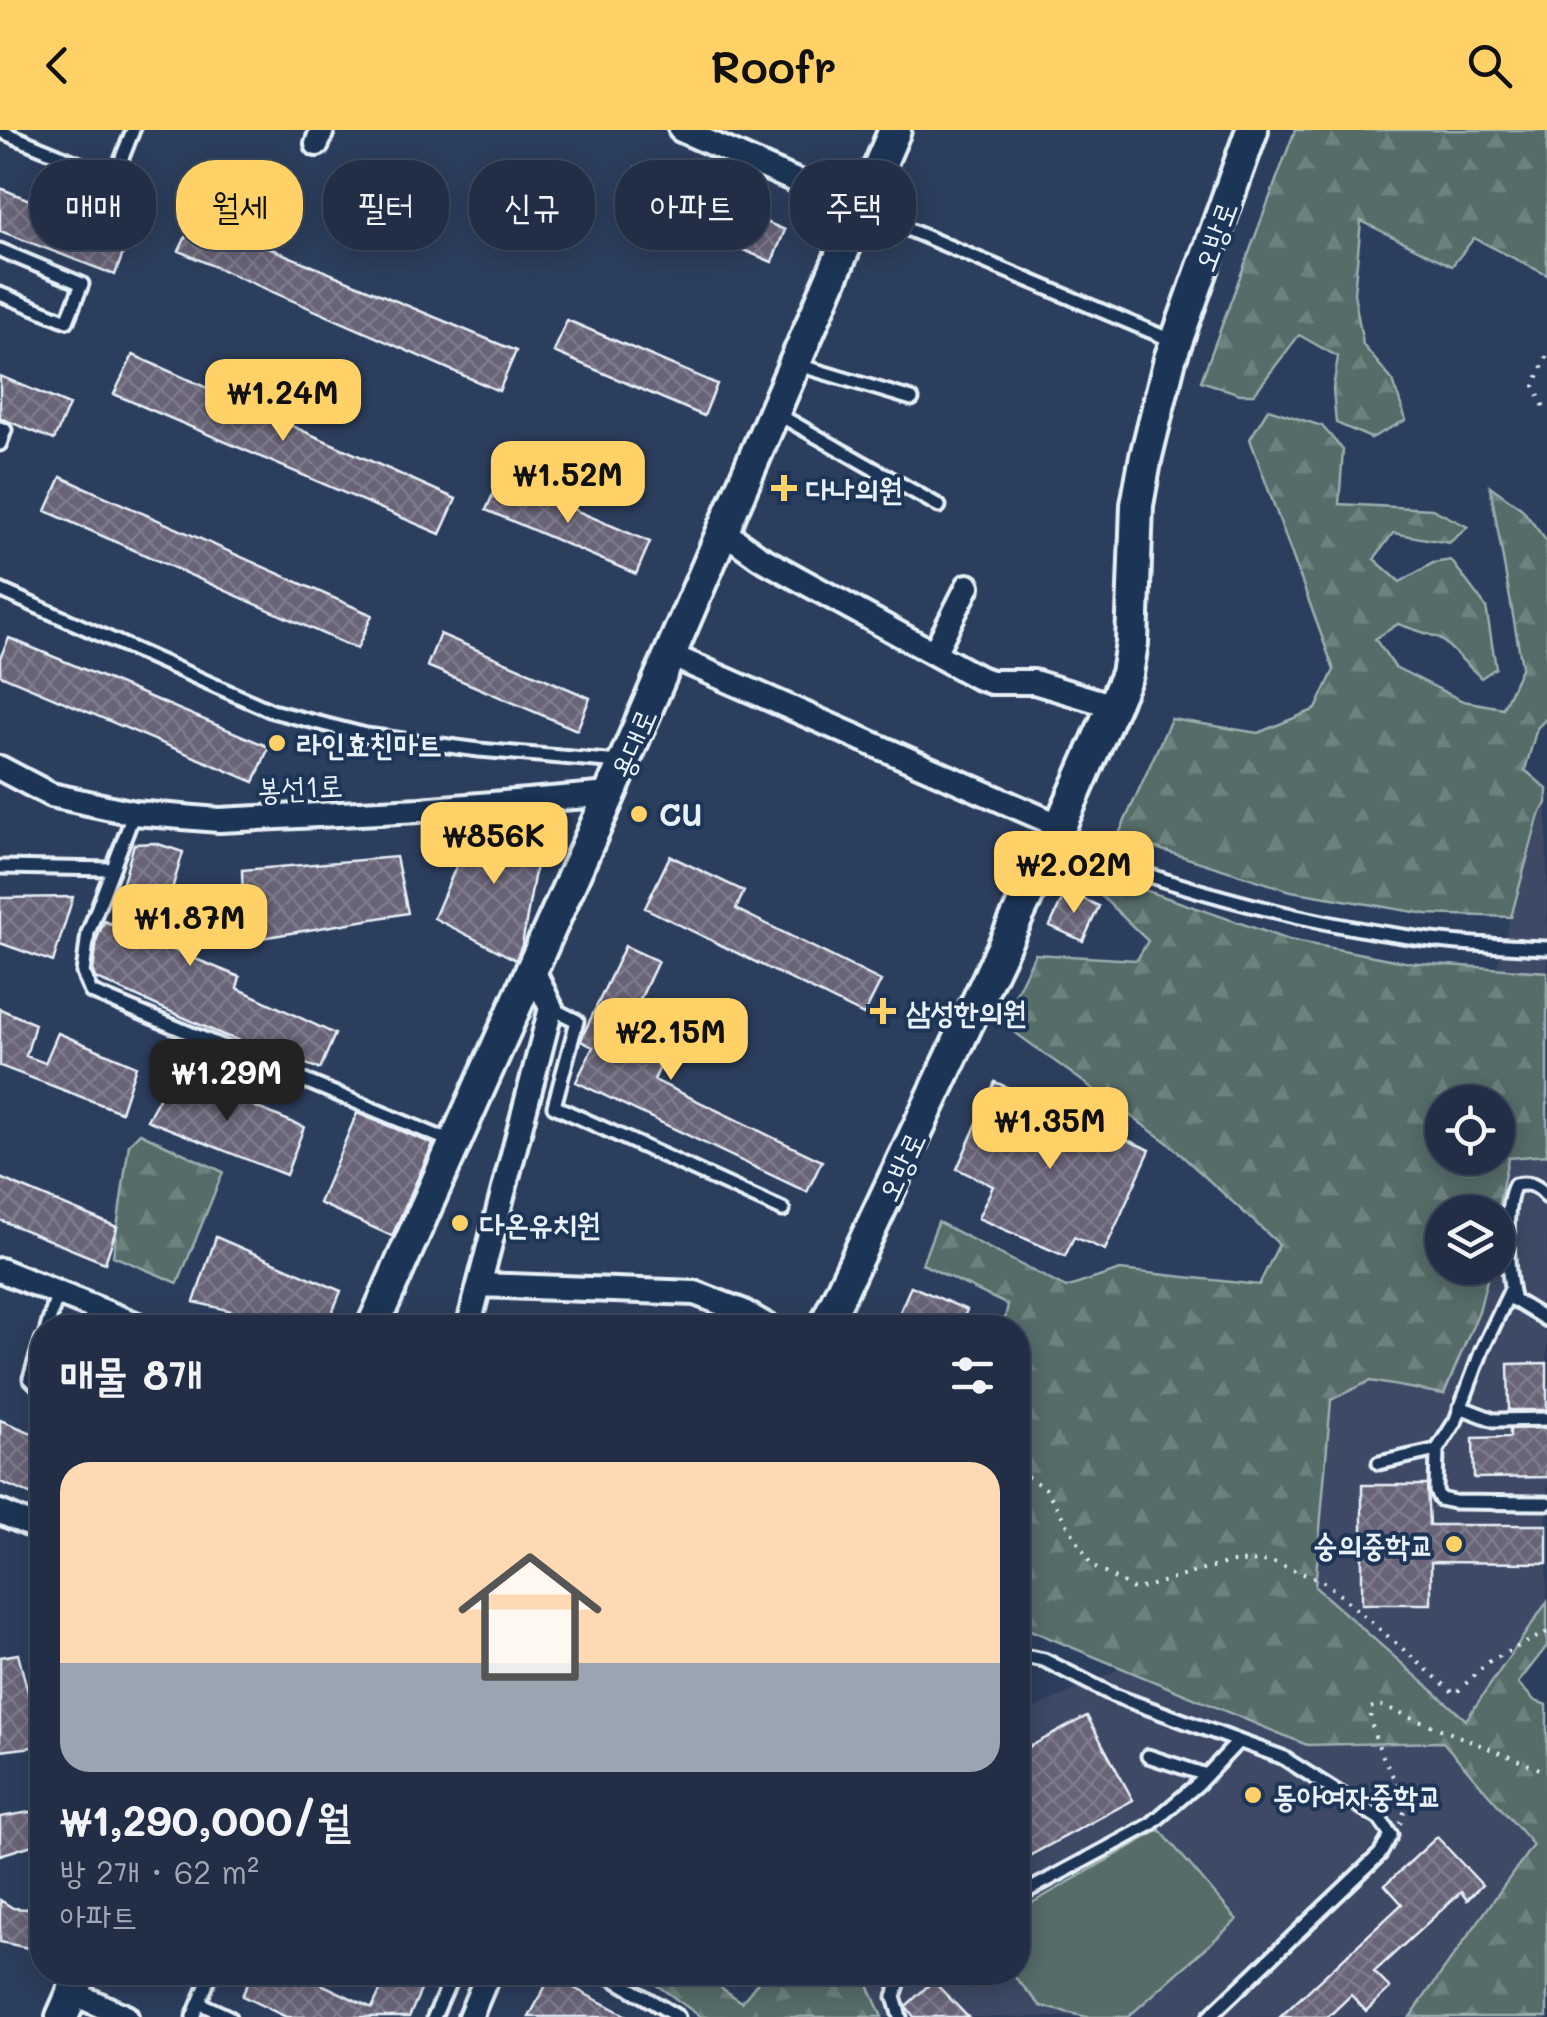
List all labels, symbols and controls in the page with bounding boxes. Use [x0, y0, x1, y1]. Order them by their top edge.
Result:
text: Roofr [710, 36, 837, 94]
icon: back [30, 38, 85, 93]
icon: search [1462, 38, 1517, 93]
chip: 매매 [30, 160, 156, 250]
chip: 월세 [176, 160, 303, 250]
chip: 필터 [323, 160, 449, 250]
chip: 신규 [469, 160, 595, 250]
chip: 아파트 [615, 160, 770, 250]
chip: 주택 [790, 160, 916, 250]
street label: 오방로 [1183, 195, 1245, 277]
pin: ₩1.24M [202, 359, 364, 444]
text: ₩1.24M [227, 370, 339, 412]
pin: ₩1.52M [487, 441, 649, 526]
text: ₩1.52M [513, 452, 623, 494]
place label: 다나의원 [806, 468, 903, 508]
marker: 다나의원 [771, 475, 797, 501]
street label: 용대로 [599, 702, 665, 784]
place label: 라인효친마트 [297, 723, 442, 763]
marker: 라인효친마트 [266, 732, 288, 754]
street label: 봉선1로 [256, 764, 344, 808]
place label: CU [659, 794, 702, 834]
pin: ₩856K [424, 802, 564, 887]
marker: CU [628, 803, 650, 825]
text: ₩856K [443, 813, 545, 855]
pin: ₩2.02M [993, 831, 1155, 916]
text: ₩2.02M [1016, 842, 1132, 884]
pin: ₩1.87M [109, 884, 271, 969]
text: ₩1.87M [134, 895, 246, 937]
place label: 삼성한의원 [906, 991, 1027, 1031]
pin: ₩2.15M [590, 998, 752, 1083]
marker: 삼성한의원 [870, 998, 896, 1024]
text: ₩2.15M [616, 1009, 726, 1051]
pin: ₩1.29M [146, 1039, 308, 1124]
text: ₩1.29M [172, 1050, 282, 1092]
map controls [1425, 1085, 1515, 1285]
button: locate [1425, 1085, 1515, 1175]
pin: ₩1.35M [969, 1087, 1131, 1172]
text: ₩1.35M [994, 1098, 1106, 1140]
street label: 오방로 [867, 1125, 933, 1207]
button: layers [1425, 1195, 1515, 1285]
place label: 다온유치원 [480, 1203, 601, 1243]
marker: 다온유치원 [449, 1212, 471, 1234]
text: 매물 8개 [60, 1346, 203, 1401]
icon: filters [945, 1348, 1000, 1403]
place label: 숭의중학교 [1313, 1524, 1434, 1564]
icon: home [440, 1527, 620, 1707]
marker: 숭의중학교 [1443, 1533, 1465, 1555]
place label: 동아여자중학교 [1273, 1775, 1442, 1815]
marker: 동아여자중학교 [1242, 1784, 1264, 1806]
text: ₩1,290,000/월 [60, 1792, 351, 1847]
text: 방 2개 · 62 m² [60, 1850, 259, 1892]
text: 아파트 [60, 1894, 137, 1936]

